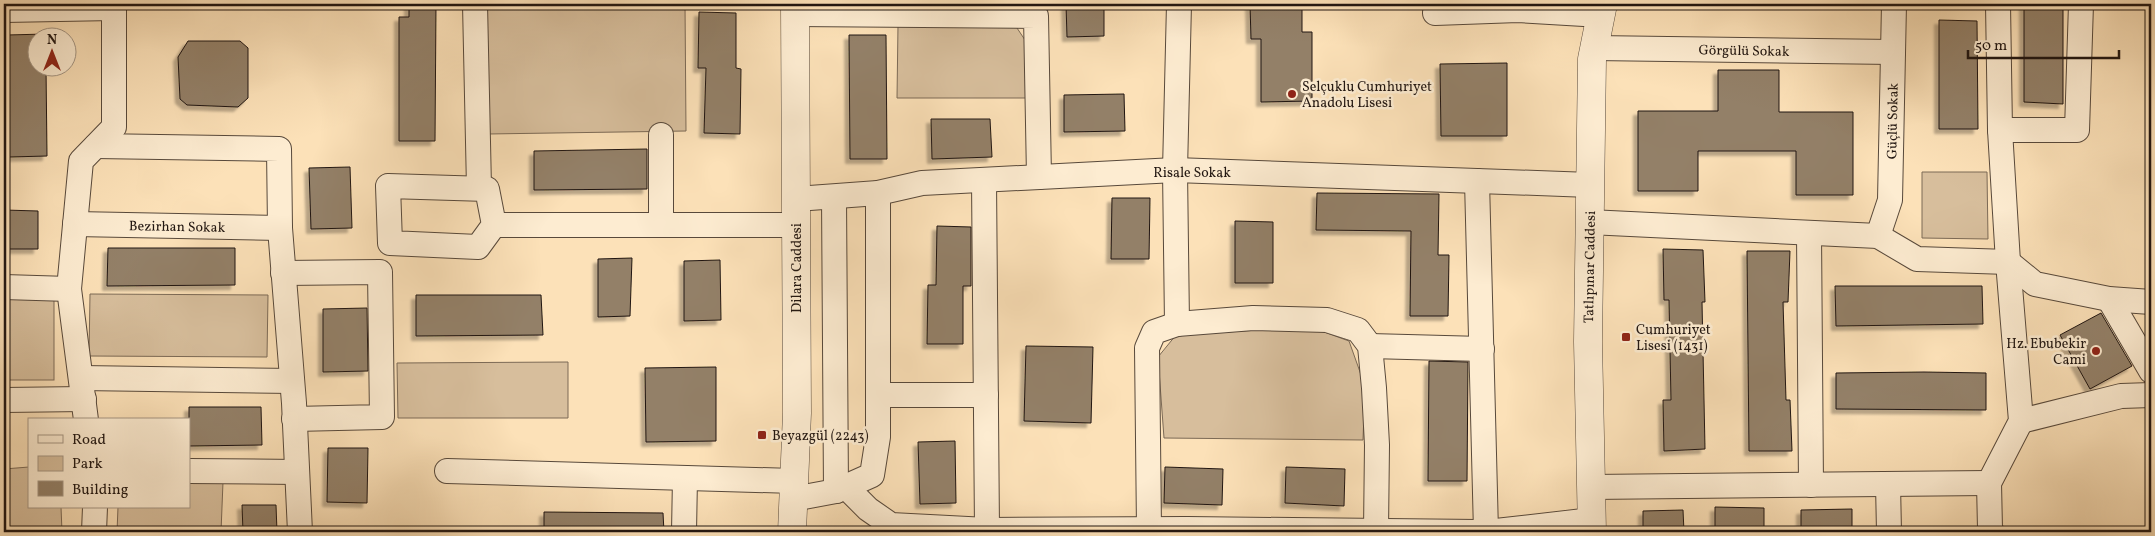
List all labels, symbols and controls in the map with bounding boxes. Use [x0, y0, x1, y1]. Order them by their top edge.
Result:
north arrow [28, 28, 78, 78]
scale bar [1968, 28, 2119, 60]
text: N [47, 31, 57, 50]
text: 50 m [1975, 36, 2007, 57]
street label: Görgülü Sokak [1698, 41, 1790, 62]
place label: Selçuklu Cumhuriyet Anadolu Lisesi [1302, 78, 1432, 113]
street label: Güçlü Sokak [1883, 82, 1904, 159]
marker: Selçuklu Cumhuriyet Anadolu Lisesi [1286, 88, 1298, 100]
street label: Risale Sokak [1153, 164, 1231, 183]
street label: Tatlıpınar Caddesi [1580, 211, 1601, 323]
street label: Bezirhan Sokak [129, 217, 226, 238]
street label: Dilara Caddesi [788, 223, 807, 313]
place label: Cumhuriyet Lisesi (1431) [1636, 321, 1711, 356]
marker: Cumhuriyet Lisesi (1431) [1620, 331, 1632, 343]
place label: Hz. Ebubekir Cami [2006, 335, 2086, 370]
marker: Hz. Ebubekir Cami [2090, 345, 2102, 357]
legend [28, 418, 190, 508]
place label: Beyazgül (2243) [772, 427, 869, 446]
marker: Beyazgül (2243) [756, 429, 768, 441]
text: Road [72, 430, 106, 451]
text: Park [72, 454, 103, 475]
text: Building [72, 480, 129, 501]

